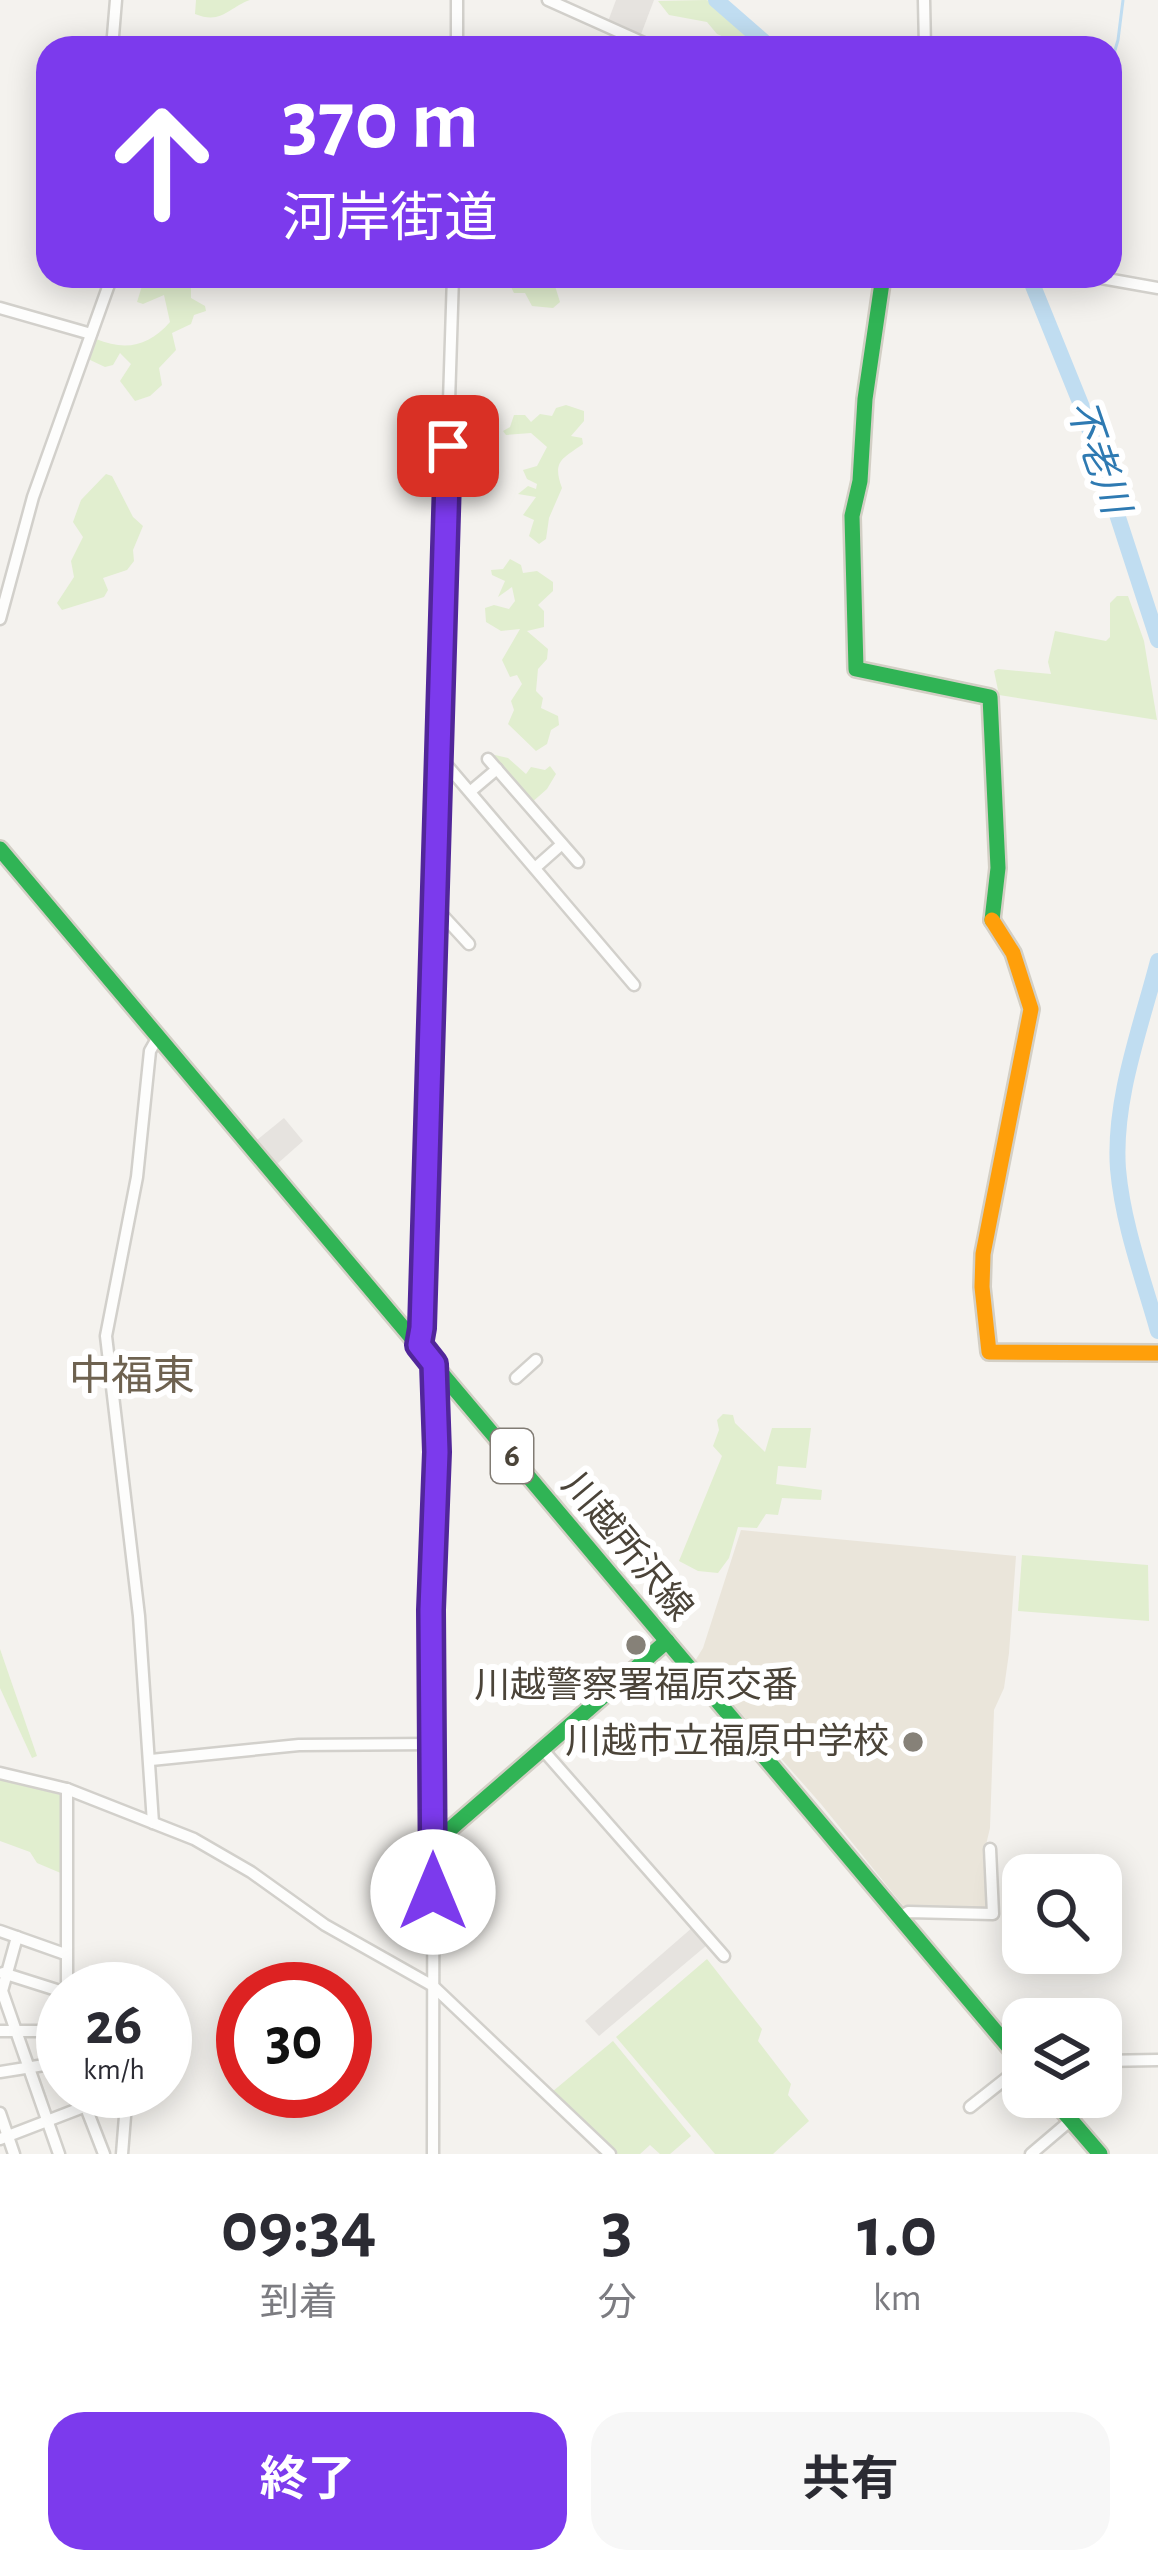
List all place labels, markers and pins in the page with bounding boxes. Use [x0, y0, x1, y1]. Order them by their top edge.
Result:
pin [397, 395, 499, 497]
marker: 川越警察署福原交番 [623, 1632, 649, 1658]
place label: 川越警察署福原交番 [474, 1666, 798, 1704]
place label: 川越市立福原中学校 [565, 1722, 889, 1760]
marker: 川越市立福原中学校 [900, 1729, 926, 1755]

